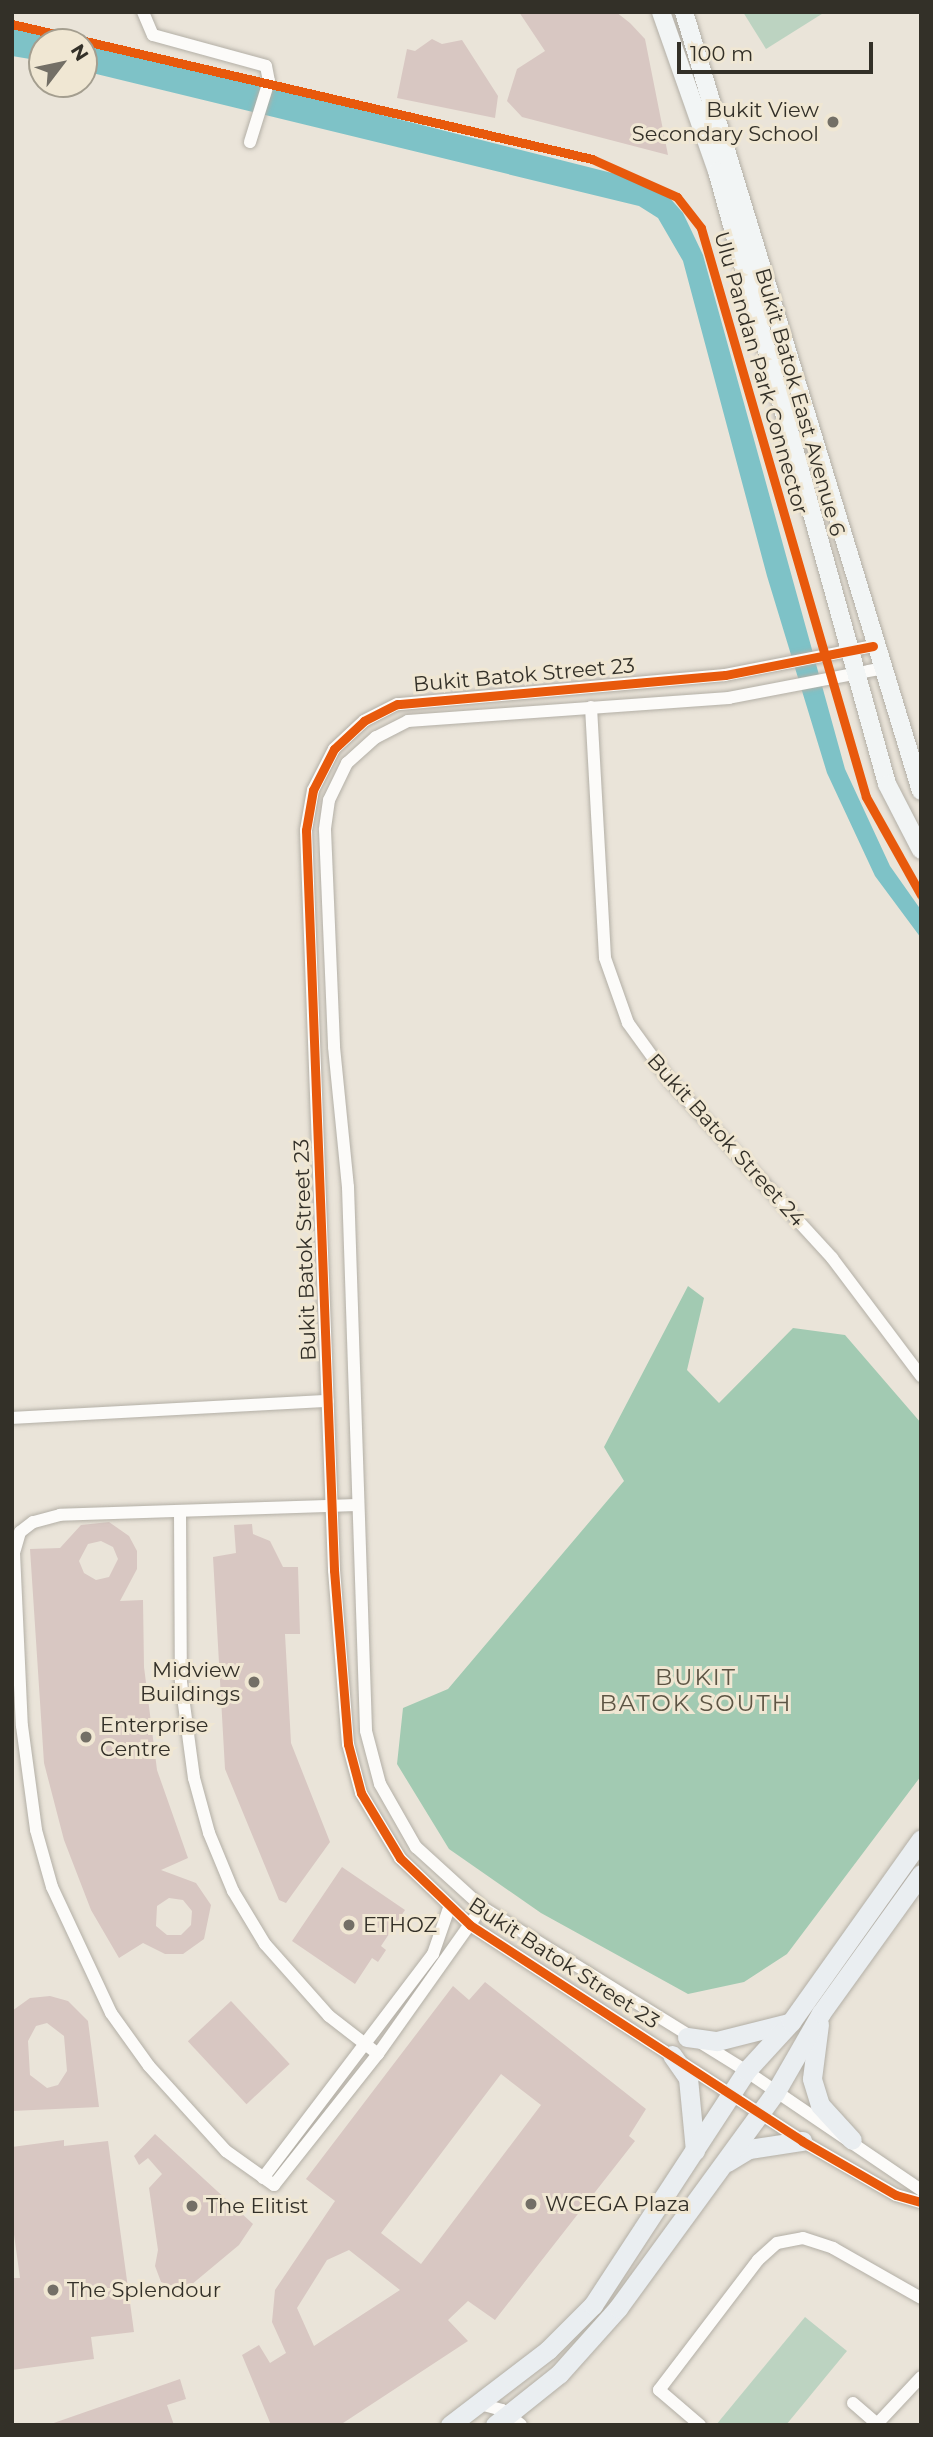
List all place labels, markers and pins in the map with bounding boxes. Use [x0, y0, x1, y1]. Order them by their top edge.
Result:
place label: Bukit View Secondary School [632, 97, 819, 147]
marker: Bukit View Secondary School [825, 114, 841, 130]
place label: Midview Buildings [140, 1657, 240, 1707]
marker: Midview Buildings [246, 1674, 262, 1690]
place label: Enterprise Centre [100, 1712, 208, 1762]
marker: Enterprise Centre [78, 1729, 94, 1745]
place label: ETHOZ [363, 1912, 437, 1938]
marker: ETHOZ [341, 1917, 357, 1933]
place label: WCEGA Plaza [545, 2191, 690, 2217]
place label: The Elitist [206, 2193, 309, 2219]
marker: WCEGA Plaza [523, 2196, 539, 2212]
marker: The Elitist [184, 2198, 200, 2214]
place label: The Splendour [67, 2277, 221, 2303]
marker: The Splendour [45, 2282, 61, 2298]

